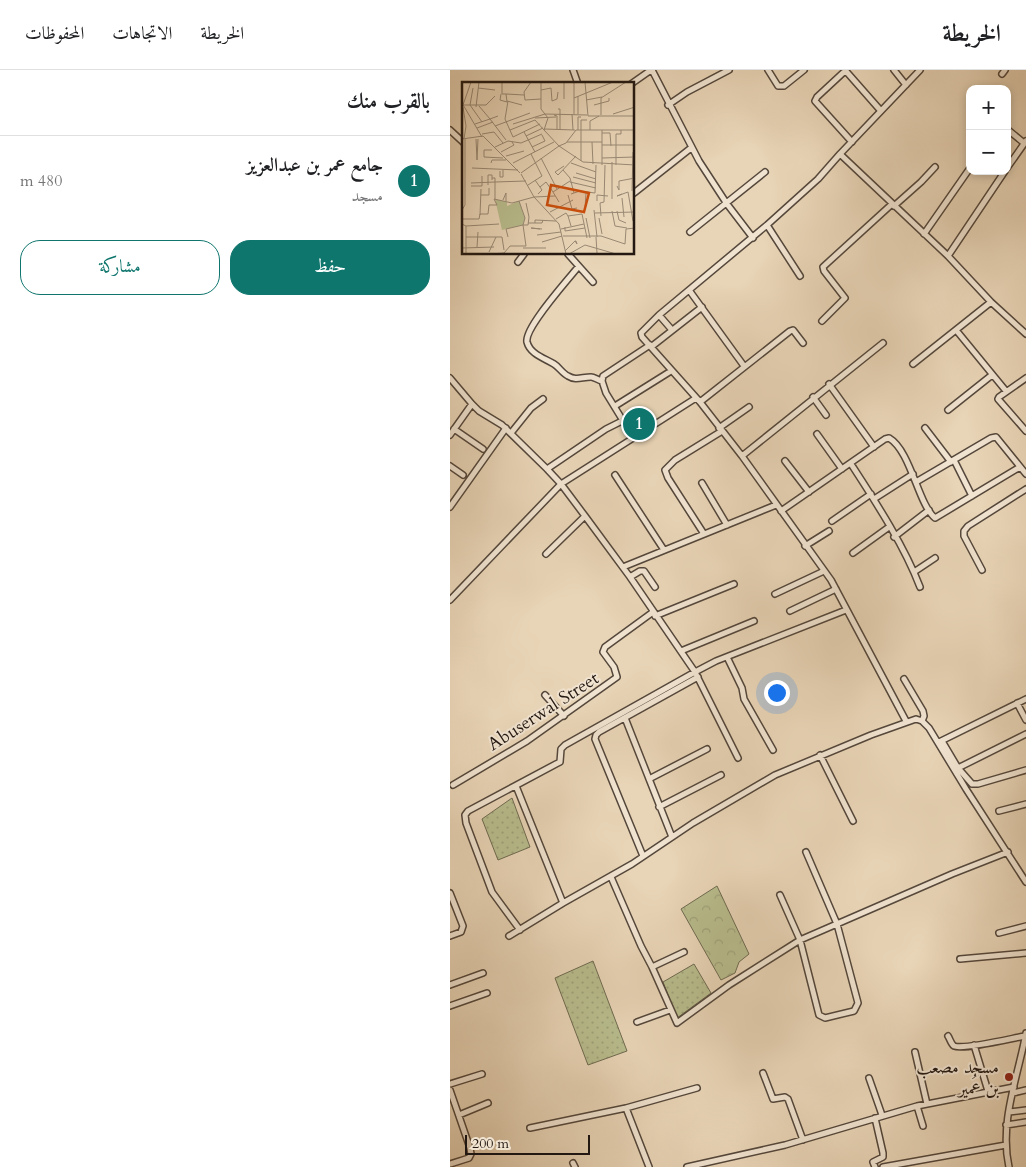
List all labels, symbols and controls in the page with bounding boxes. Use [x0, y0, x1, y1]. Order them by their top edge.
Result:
text: الخريطة [943, 17, 1001, 50]
text: المحفوظات [25, 21, 84, 46]
text: الاتجاهات [112, 21, 172, 46]
text: الخريطة [200, 21, 244, 46]
inset map [462, 82, 635, 255]
map controls [966, 85, 1011, 175]
button: + [966, 85, 1011, 130]
text: بالقرب منك [347, 87, 430, 116]
button: − [966, 130, 1011, 175]
text: جامع عمر بن عبدالعزيز [247, 152, 383, 178]
text: 480 m [20, 170, 62, 192]
text: 1 [410, 170, 418, 192]
text: مسجد [352, 185, 383, 207]
button: مشاركة [20, 240, 220, 295]
button: حفظ [230, 240, 430, 295]
pin: 1 [623, 405, 655, 443]
street label: Abuserwal Street [483, 666, 604, 757]
your location [764, 680, 790, 706]
place label: مسجد مصعب بن عُمير [916, 1055, 1000, 1101]
marker: مسجد مصعب بن عُمير [1003, 1071, 1015, 1083]
scale bar [465, 1132, 590, 1155]
text: 200 m [472, 1134, 509, 1153]

